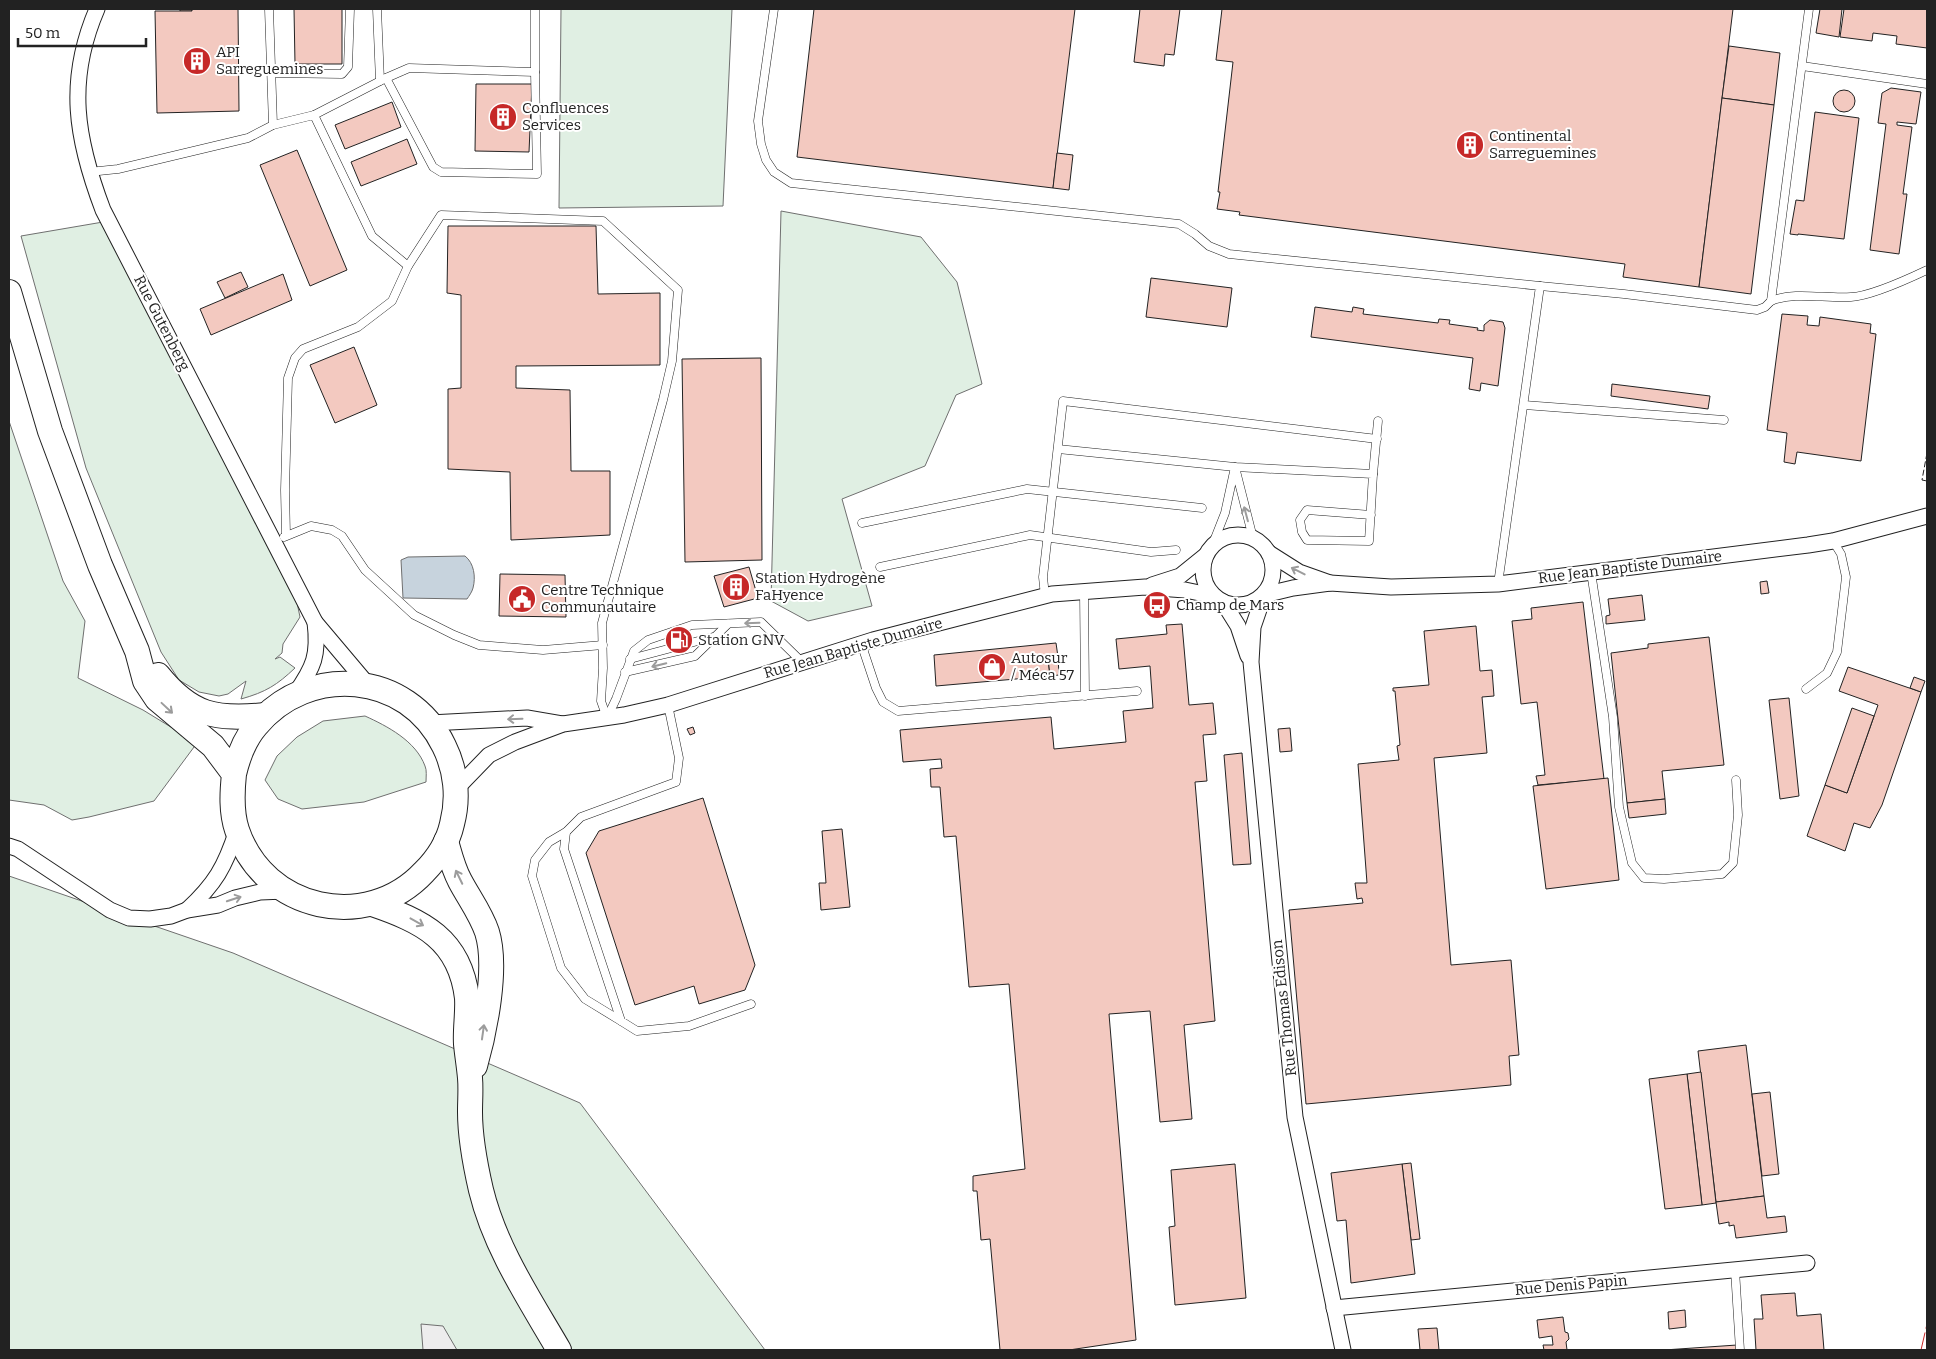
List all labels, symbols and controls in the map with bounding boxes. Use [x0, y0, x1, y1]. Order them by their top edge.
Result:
scale bar [18, 15, 145, 47]
text: 50 m [25, 24, 61, 42]
place label: API Sarreguemines [216, 43, 323, 78]
building icon: API Sarreguemines [182, 46, 212, 76]
place label: Confluences Services [522, 99, 609, 134]
building icon: Confluences Services [488, 102, 518, 132]
place label: Continental Sarreguemines [1489, 127, 1596, 162]
building icon: Continental Sarreguemines [1455, 130, 1485, 160]
street label: Rue Gutenberg [130, 272, 194, 374]
one-way arrow [1241, 506, 1250, 522]
street label: Rue Jean Baptiste Dumaire [1537, 547, 1723, 587]
one-way arrow [1291, 566, 1306, 575]
place label: Station Hydrogène FaHyence [755, 569, 885, 604]
building icon: Station Hydrogène FaHyence [721, 572, 751, 602]
place label: Centre Technique Communautaire [541, 581, 664, 616]
public building icon: Centre Technique Communautaire [507, 584, 537, 614]
bus stop icon: Champ de Mars [1142, 590, 1172, 620]
place label: Champ de Mars [1176, 596, 1284, 614]
street label: Rue Jean Baptiste Dumaire [762, 614, 944, 682]
one-way arrow [744, 618, 760, 627]
fuel station icon: Station GNV [664, 625, 694, 655]
place label: Station GNV [698, 631, 785, 649]
place label: Autosur / Méca 57 [1011, 649, 1074, 684]
shop icon: Autosur / Méca 57 [977, 652, 1007, 682]
one-way arrow [651, 661, 667, 670]
one-way arrow [161, 702, 173, 714]
one-way arrow [507, 714, 523, 723]
one-way arrow [454, 870, 464, 885]
one-way arrow [226, 894, 241, 903]
one-way arrow [409, 917, 424, 927]
street label: Rue Thomas Edison [1268, 938, 1300, 1077]
one-way arrow [478, 1025, 488, 1041]
street label: Rue Denis Papin [1514, 1271, 1628, 1299]

